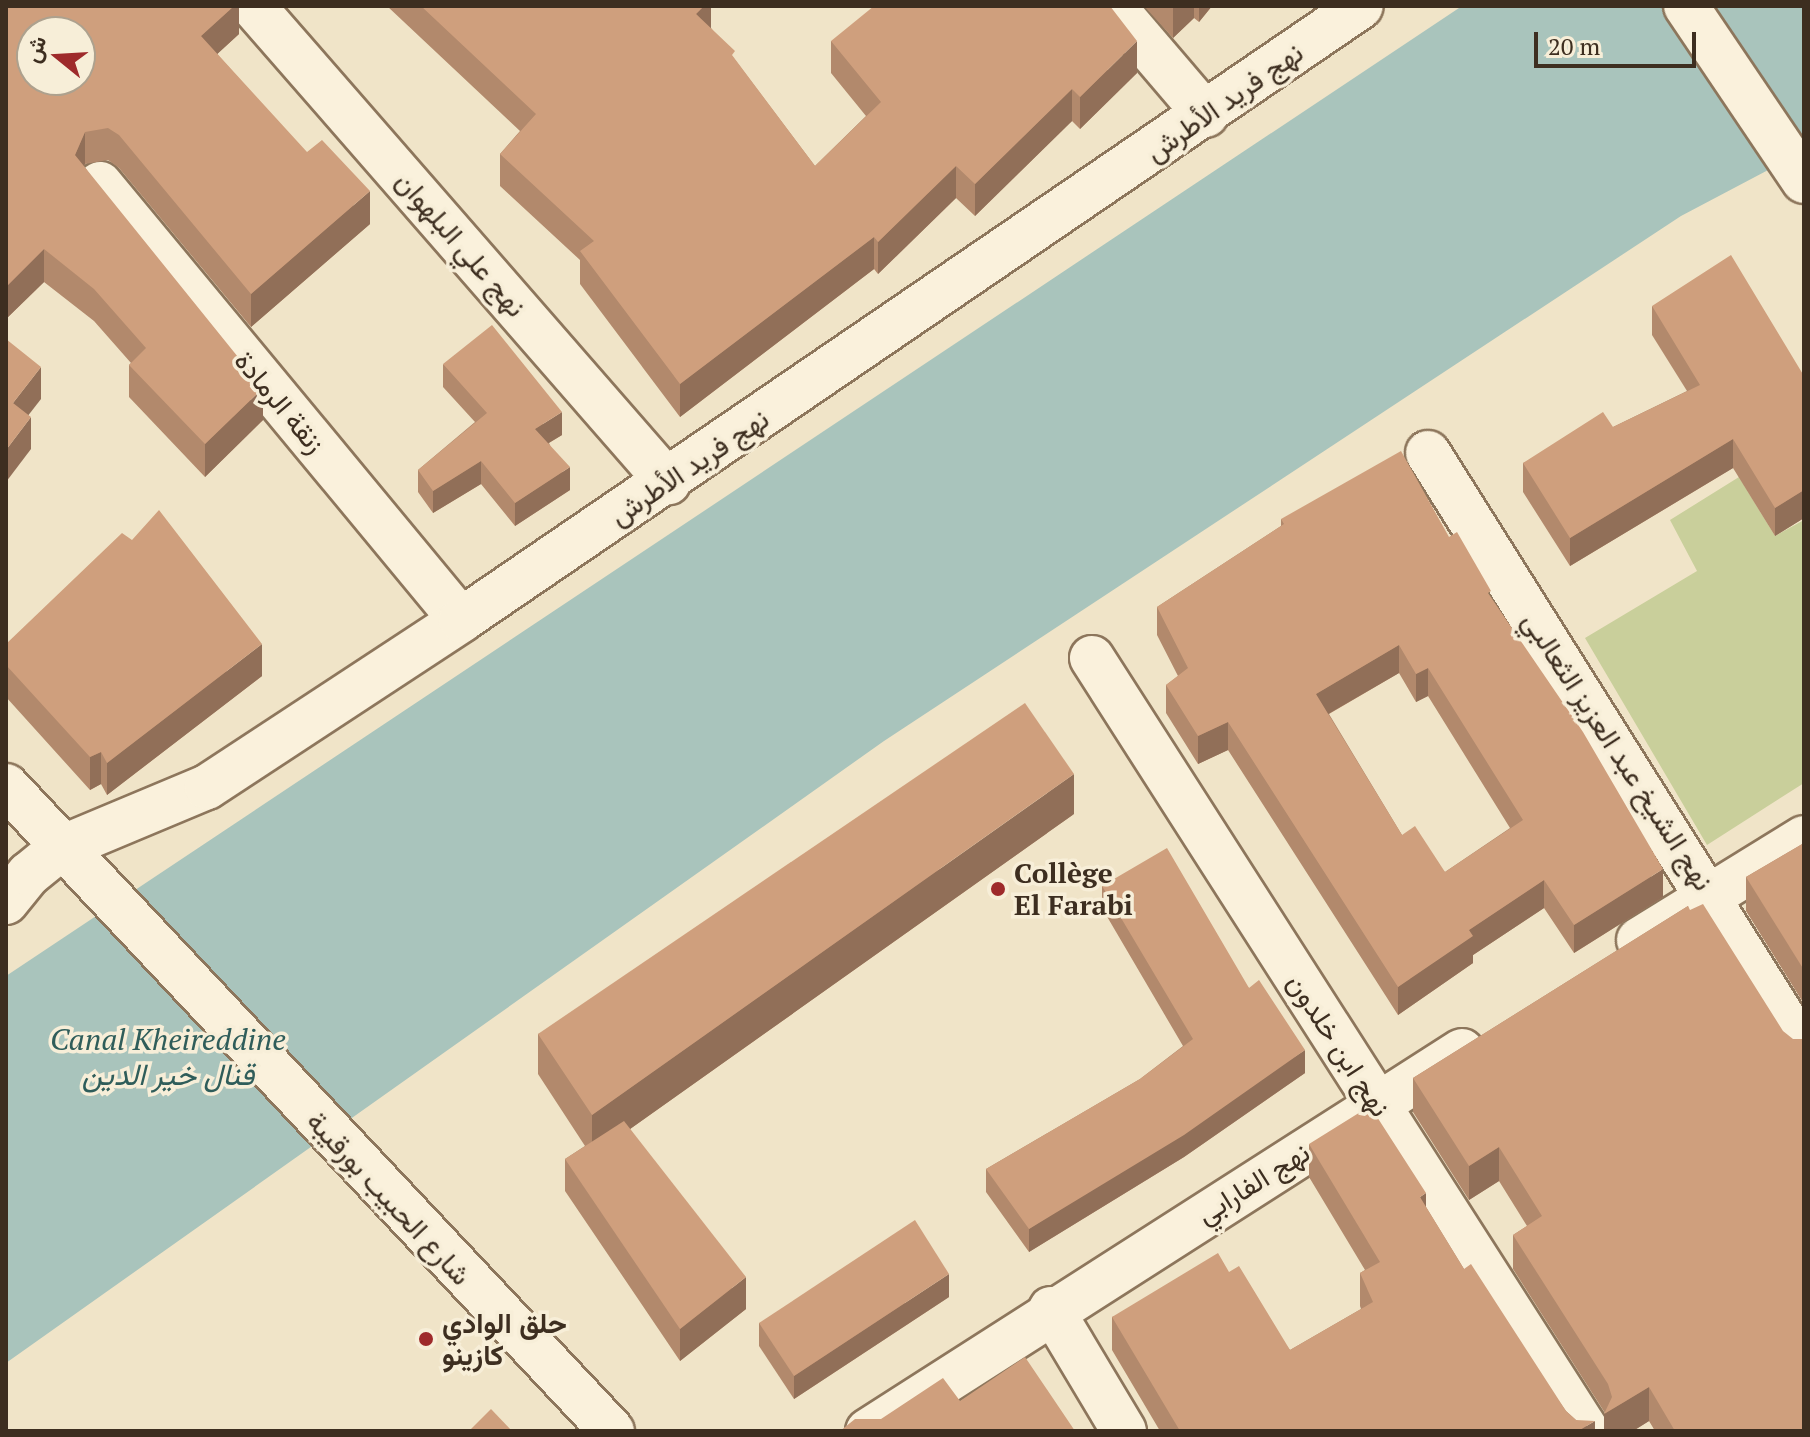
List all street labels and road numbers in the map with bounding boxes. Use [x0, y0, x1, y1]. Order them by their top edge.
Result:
street label: نهج فريد الأطرش [1139, 35, 1309, 169]
street label: نهج علي البلهوان [389, 164, 533, 324]
street label: زنقة الرمادة [228, 344, 332, 460]
street label: نهج فريد الأطرش [603, 402, 775, 532]
street label: نهج الشيخ عبد العزيز الثعالبي [1515, 606, 1721, 896]
street label: نهج ابن خلدون [1280, 967, 1398, 1123]
street label: شارع الحبيب بورقيبة [300, 1104, 478, 1292]
street label: نهج الفارابي [1190, 1135, 1316, 1231]

